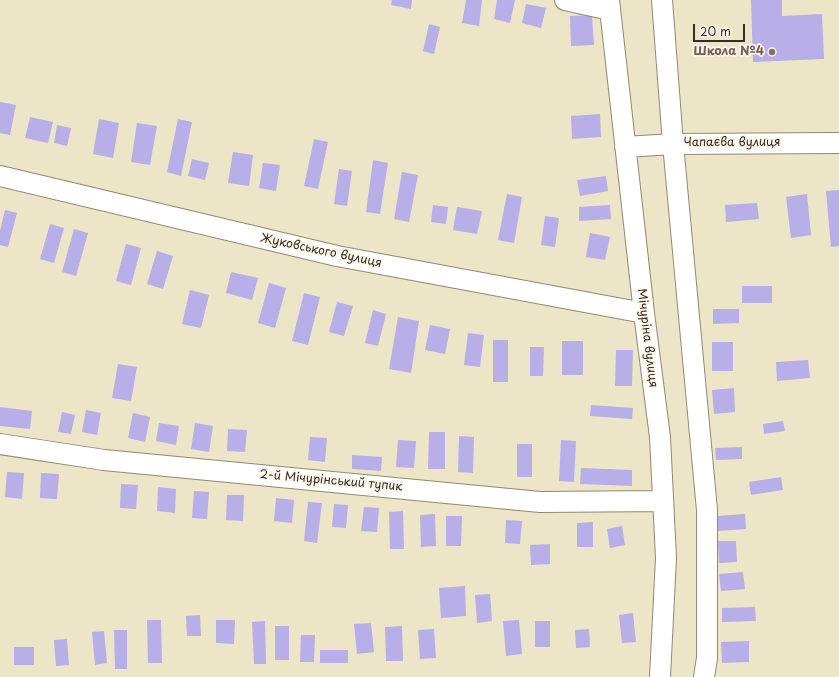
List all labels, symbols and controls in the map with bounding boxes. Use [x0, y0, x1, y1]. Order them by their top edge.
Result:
scale bar [695, 16, 747, 42]
text: 20 m [700, 22, 731, 40]
place label: Школа №4 [694, 45, 764, 59]
marker: Школа №4 [767, 47, 777, 57]
street label: Чапаєва вулиця [683, 136, 781, 150]
street label: Жуковського вулиця [259, 231, 383, 271]
street label: Мічуріна вулиця [634, 288, 660, 388]
street label: 2-й Мічурінський тупик [259, 468, 403, 494]

